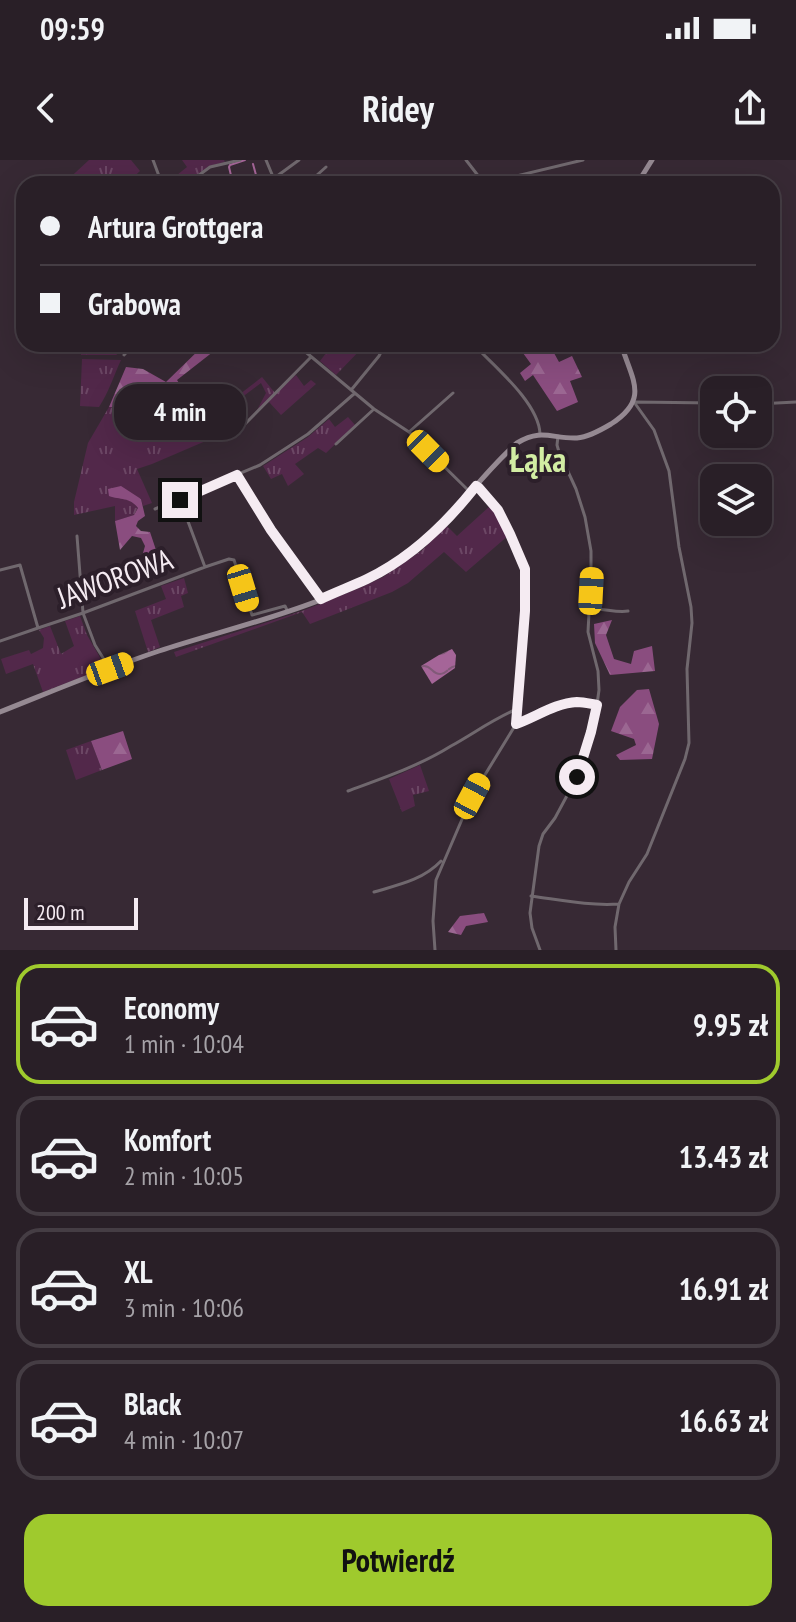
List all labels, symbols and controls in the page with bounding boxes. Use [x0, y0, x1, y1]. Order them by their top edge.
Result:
text: 09:59 [40, 9, 105, 48]
text: Ridey [362, 85, 434, 132]
icon: back [24, 86, 68, 130]
icon: share [728, 86, 772, 130]
text: Artura Grottgera [88, 207, 263, 246]
text: Grabowa [88, 284, 181, 323]
map controls [700, 376, 772, 536]
button: locate [700, 376, 772, 448]
callout: 4 min [114, 384, 246, 440]
text: 4 min [154, 395, 206, 428]
car [403, 426, 453, 476]
district label: Łąka [510, 437, 566, 481]
button: layers [700, 464, 772, 536]
route end [162, 482, 198, 518]
street label: JAWOROWA [51, 538, 178, 617]
car [225, 562, 261, 614]
car [578, 566, 604, 616]
car [83, 650, 137, 688]
route start [559, 759, 595, 795]
car [450, 769, 494, 823]
scale bar [24, 894, 138, 930]
text: 200 m [36, 898, 85, 926]
icon: car [28, 988, 100, 1060]
text: Economy [124, 988, 219, 1027]
text: 9.95 zł [693, 1005, 768, 1044]
text: 1 min · 10:04 [124, 1027, 244, 1060]
icon: car [28, 1120, 100, 1192]
text: Komfort [124, 1120, 211, 1159]
text: 13.43 zł [679, 1137, 768, 1176]
text: 2 min · 10:05 [124, 1159, 244, 1192]
icon: car [28, 1252, 100, 1324]
text: XL [124, 1252, 153, 1291]
text: 16.91 zł [679, 1269, 768, 1308]
text: 3 min · 10:06 [124, 1291, 244, 1324]
icon: car [28, 1384, 100, 1456]
text: Black [124, 1384, 181, 1423]
text: 16.63 zł [679, 1401, 768, 1440]
text: 4 min · 10:07 [124, 1423, 244, 1456]
button: Potwierdź [24, 1514, 772, 1606]

